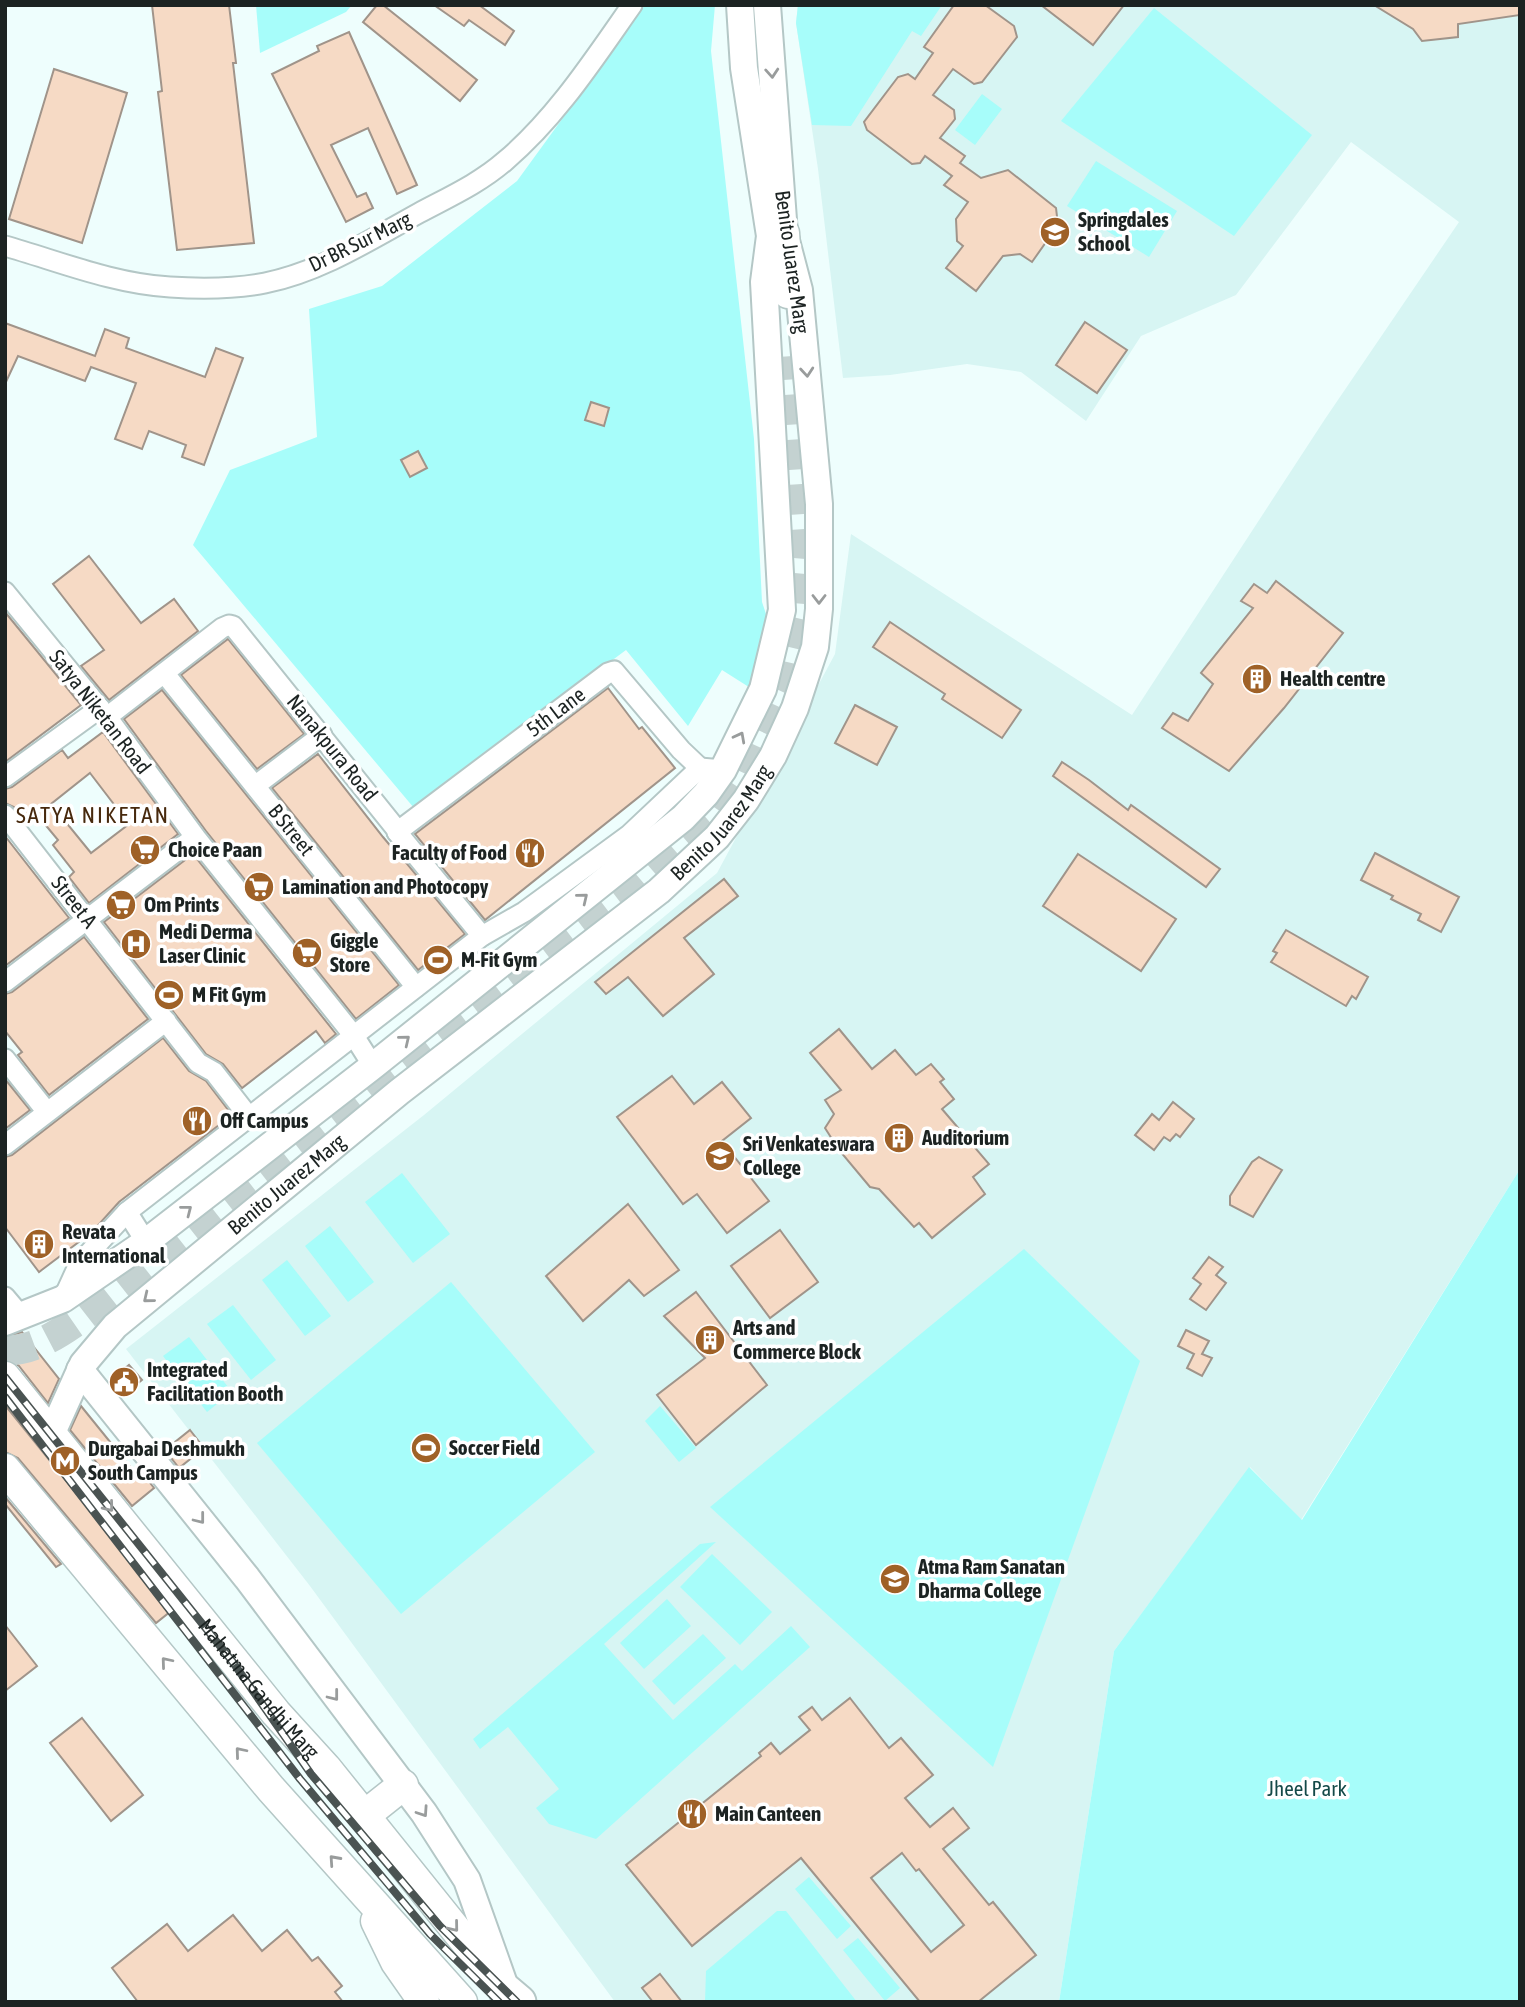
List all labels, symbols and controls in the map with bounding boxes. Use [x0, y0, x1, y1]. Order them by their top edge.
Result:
one-way arrow [764, 68, 779, 79]
street label: Benito Juarez Marg [771, 189, 815, 335]
street label: Dr BR Sur Marg [305, 206, 415, 276]
place label: Springdales School [1078, 207, 1169, 255]
school or university icon: Springdales School [1038, 215, 1072, 249]
one-way arrow [799, 366, 814, 377]
one-way arrow [811, 594, 827, 604]
street label: Satya Niketan Road [45, 645, 157, 778]
building icon: Health centre [1240, 662, 1274, 696]
place label: Health centre [1280, 666, 1385, 690]
street label: 5th Lane [522, 682, 589, 741]
street label: Nanakpura Road [283, 689, 383, 805]
one-way arrow [731, 732, 745, 744]
street label: Benito Juarez Marg [665, 760, 776, 885]
street label: B Street [264, 799, 320, 860]
district label: SATYA NIKETAN [16, 802, 170, 828]
supermarket icon: Choice Paan [128, 833, 162, 867]
restaurant icon: Faculty of Food [513, 836, 547, 870]
place label: Choice Paan [168, 837, 262, 861]
place label: Faculty of Food [392, 840, 507, 864]
supermarket icon: Lamination and Photocopy [242, 870, 276, 904]
street label: Street A [47, 871, 103, 933]
place label: Lamination and Photocopy [282, 874, 489, 898]
supermarket icon: Om Prints [104, 888, 138, 922]
place label: Om Prints [144, 892, 220, 916]
one-way arrow [575, 894, 588, 906]
place label: Medi Derma Laser Clinic [159, 919, 253, 967]
hospital icon: Medi Derma Laser Clinic [119, 927, 153, 961]
place label: Giggle Store [330, 928, 379, 976]
supermarket icon: Giggle Store [290, 936, 324, 970]
sports icon: M-Fit Gym [421, 943, 455, 977]
place label: M-Fit Gym [461, 947, 537, 971]
sports icon: M Fit Gym [152, 978, 186, 1012]
place label: M Fit Gym [192, 982, 266, 1006]
one-way arrow [397, 1036, 410, 1048]
restaurant icon: Off Campus [180, 1104, 214, 1138]
place label: Off Campus [220, 1108, 309, 1132]
building icon: Auditorium [882, 1121, 916, 1155]
place label: Auditorium [921, 1125, 1009, 1149]
street label: Benito Juarez Marg [223, 1129, 349, 1239]
place label: Sri Venkateswara College [743, 1131, 875, 1179]
school or university icon: Sri Venkateswara College [703, 1139, 737, 1173]
one-way arrow [179, 1205, 192, 1218]
place label: Revata International [62, 1219, 166, 1267]
building icon: Revata International [22, 1227, 56, 1261]
one-way arrow [143, 1290, 155, 1303]
place label: Arts and Commerce Block [732, 1315, 861, 1363]
building icon: Arts and Commerce Block [693, 1323, 727, 1357]
place label: Integrated Facilitation Booth [147, 1357, 283, 1405]
public building icon: Integrated Facilitation Booth [107, 1365, 141, 1399]
sports icon: Soccer Field [409, 1431, 443, 1465]
place label: Soccer Field [449, 1435, 540, 1459]
place label: Durgabai Deshmukh South Campus [88, 1436, 245, 1484]
metro station icon: Durgabai Deshmukh South Campus [48, 1444, 82, 1478]
one-way arrow [101, 1499, 114, 1511]
one-way arrow [191, 1512, 204, 1524]
place label: Atma Ram Sanatan Dharma College [917, 1554, 1065, 1602]
school or university icon: Atma Ram Sanatan Dharma College [878, 1562, 912, 1596]
street label: Mahatma Gandhi Marg [194, 1614, 325, 1763]
one-way arrow [162, 1658, 174, 1671]
one-way arrow [325, 1688, 338, 1701]
one-way arrow [236, 1747, 248, 1760]
park label: Jheel Park [1267, 1776, 1347, 1800]
restaurant icon: Main Canteen [675, 1797, 709, 1831]
place label: Main Canteen [715, 1801, 821, 1825]
one-way arrow [415, 1804, 427, 1817]
one-way arrow [330, 1855, 342, 1868]
one-way arrow [446, 1920, 459, 1932]

